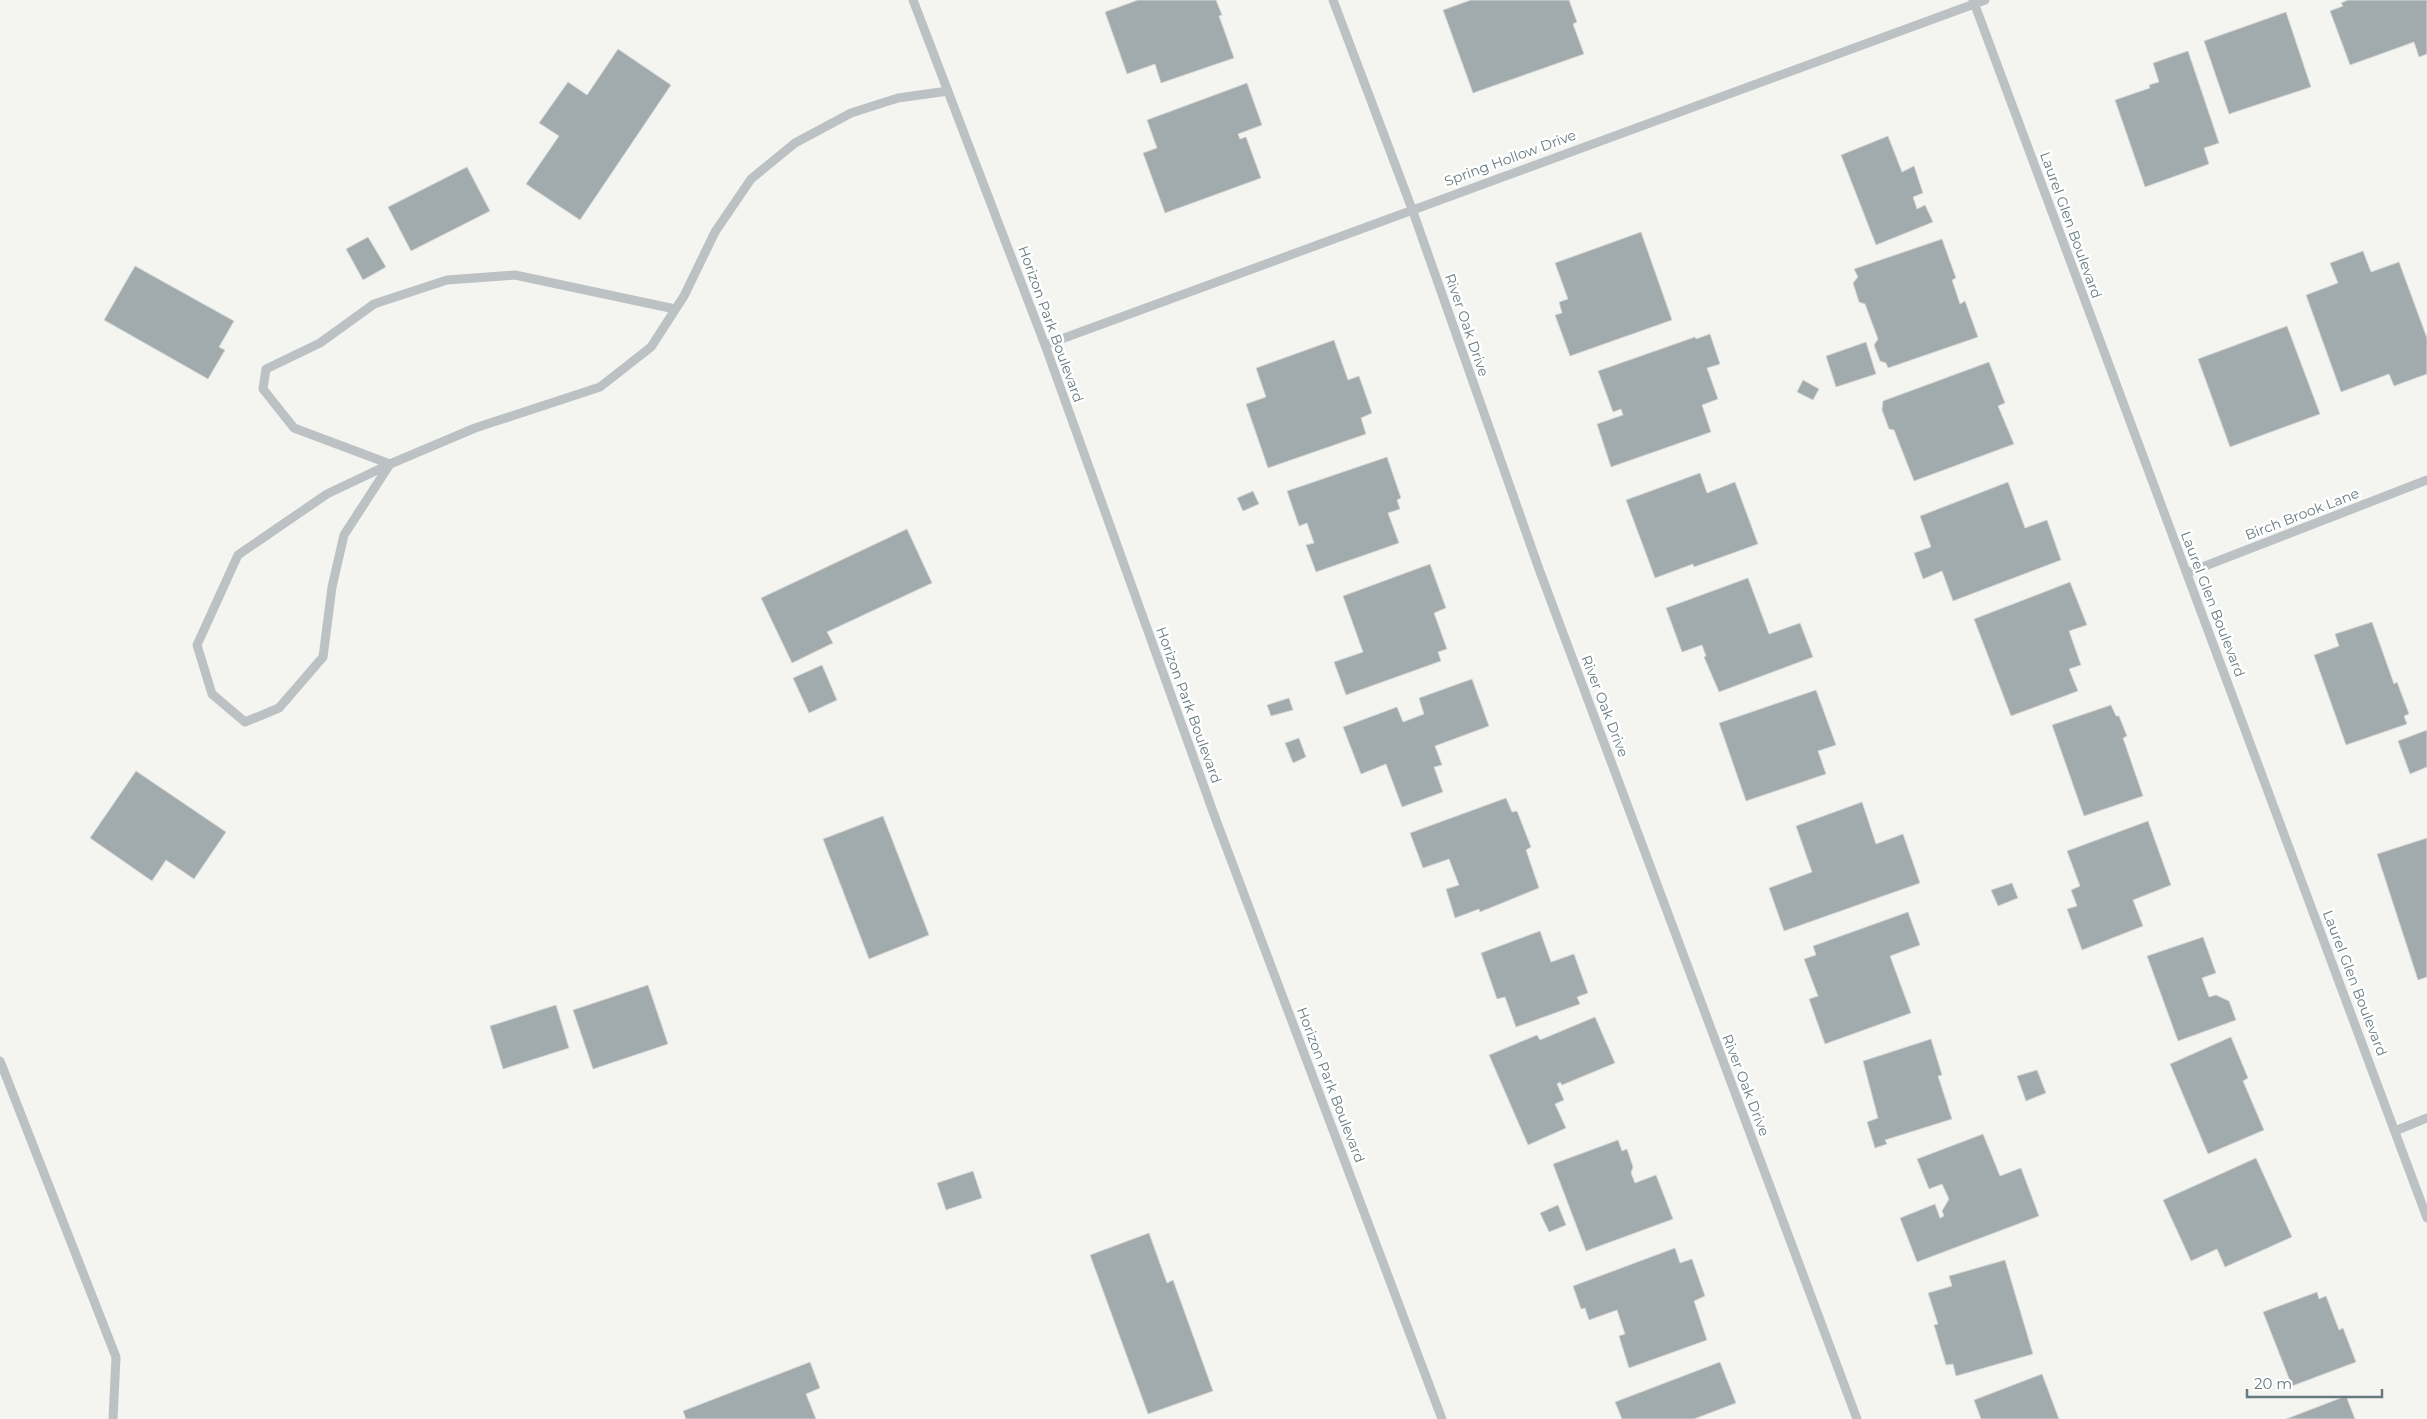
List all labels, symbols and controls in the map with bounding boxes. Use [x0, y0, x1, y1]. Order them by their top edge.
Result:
street label: Spring Hollow Drive [1442, 126, 1578, 190]
street label: Laurel Glen Boulevard [2036, 149, 2106, 301]
street label: Horizon Park Boulevard [1014, 243, 1088, 405]
street label: River Oak Drive [1441, 271, 1493, 379]
street label: Birch Brook Lane [2242, 484, 2362, 544]
street label: Laurel Glen Boulevard [2177, 529, 2249, 679]
street label: Horizon Park Boulevard [1152, 624, 1226, 786]
street label: River Oak Drive [1577, 652, 1633, 760]
street label: Laurel Glen Boulevard [2319, 908, 2391, 1058]
street label: Horizon Park Boulevard [1293, 1005, 1369, 1165]
street label: River Oak Drive [1718, 1031, 1774, 1139]
scale bar [2247, 1366, 2382, 1398]
text: 20 m [2254, 1374, 2292, 1393]

